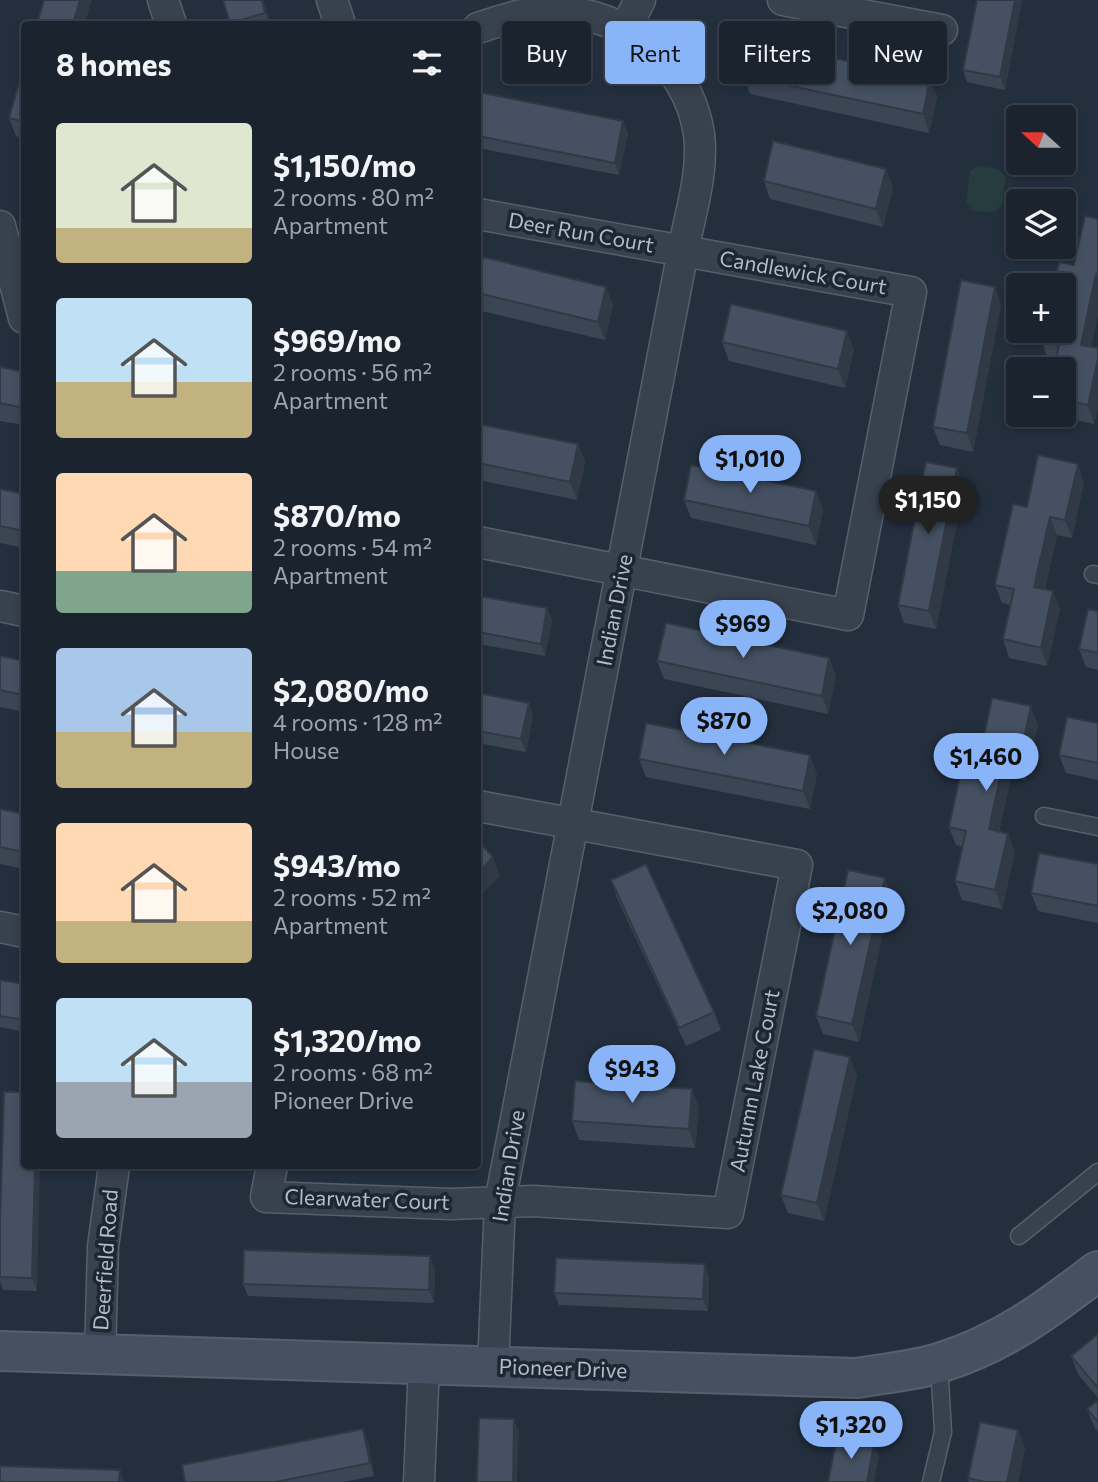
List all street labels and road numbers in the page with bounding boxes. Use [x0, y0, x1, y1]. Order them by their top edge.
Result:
street label: Deer Run Court [506, 206, 656, 257]
street label: Candlewick Court [718, 245, 889, 299]
street label: Indian Drive [590, 552, 637, 668]
street label: Autumn Lake Court [724, 987, 783, 1174]
street label: Indian Drive [486, 1108, 529, 1224]
street label: Clearwater Court [284, 1183, 450, 1214]
street label: Deerfield Road [87, 1189, 122, 1331]
street label: Pioneer Drive [498, 1353, 628, 1382]

